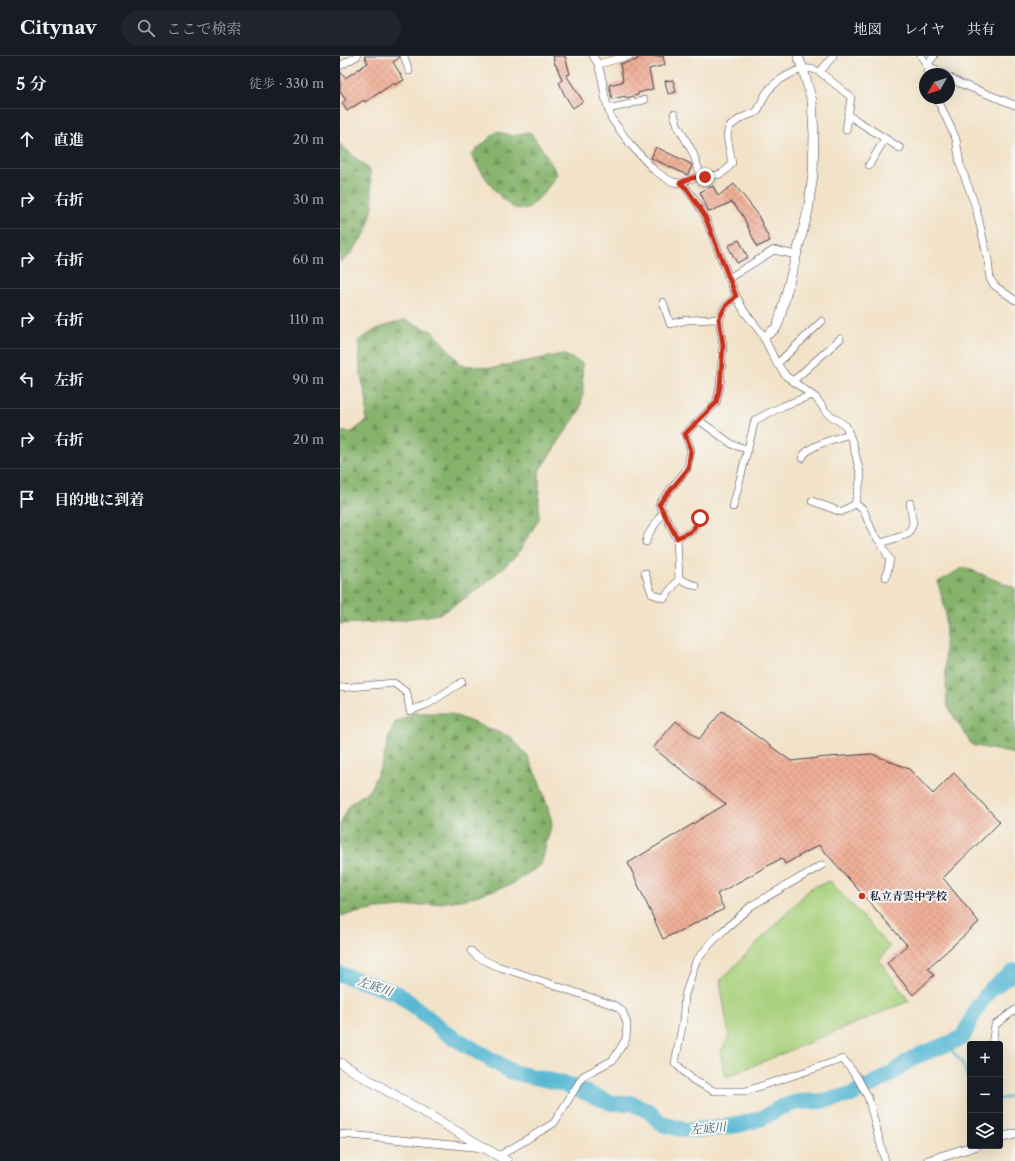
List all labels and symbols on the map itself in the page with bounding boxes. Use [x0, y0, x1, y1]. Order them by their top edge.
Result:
north arrow [919, 68, 955, 104]
route end [696, 168, 714, 186]
route start [691, 509, 709, 527]
place label: 私立青雲中学校 [870, 889, 947, 903]
marker: 私立青雲中学校 [857, 891, 867, 901]
water label: 左底川 [356, 973, 396, 1000]
water label: 左底川 [689, 1119, 729, 1137]

